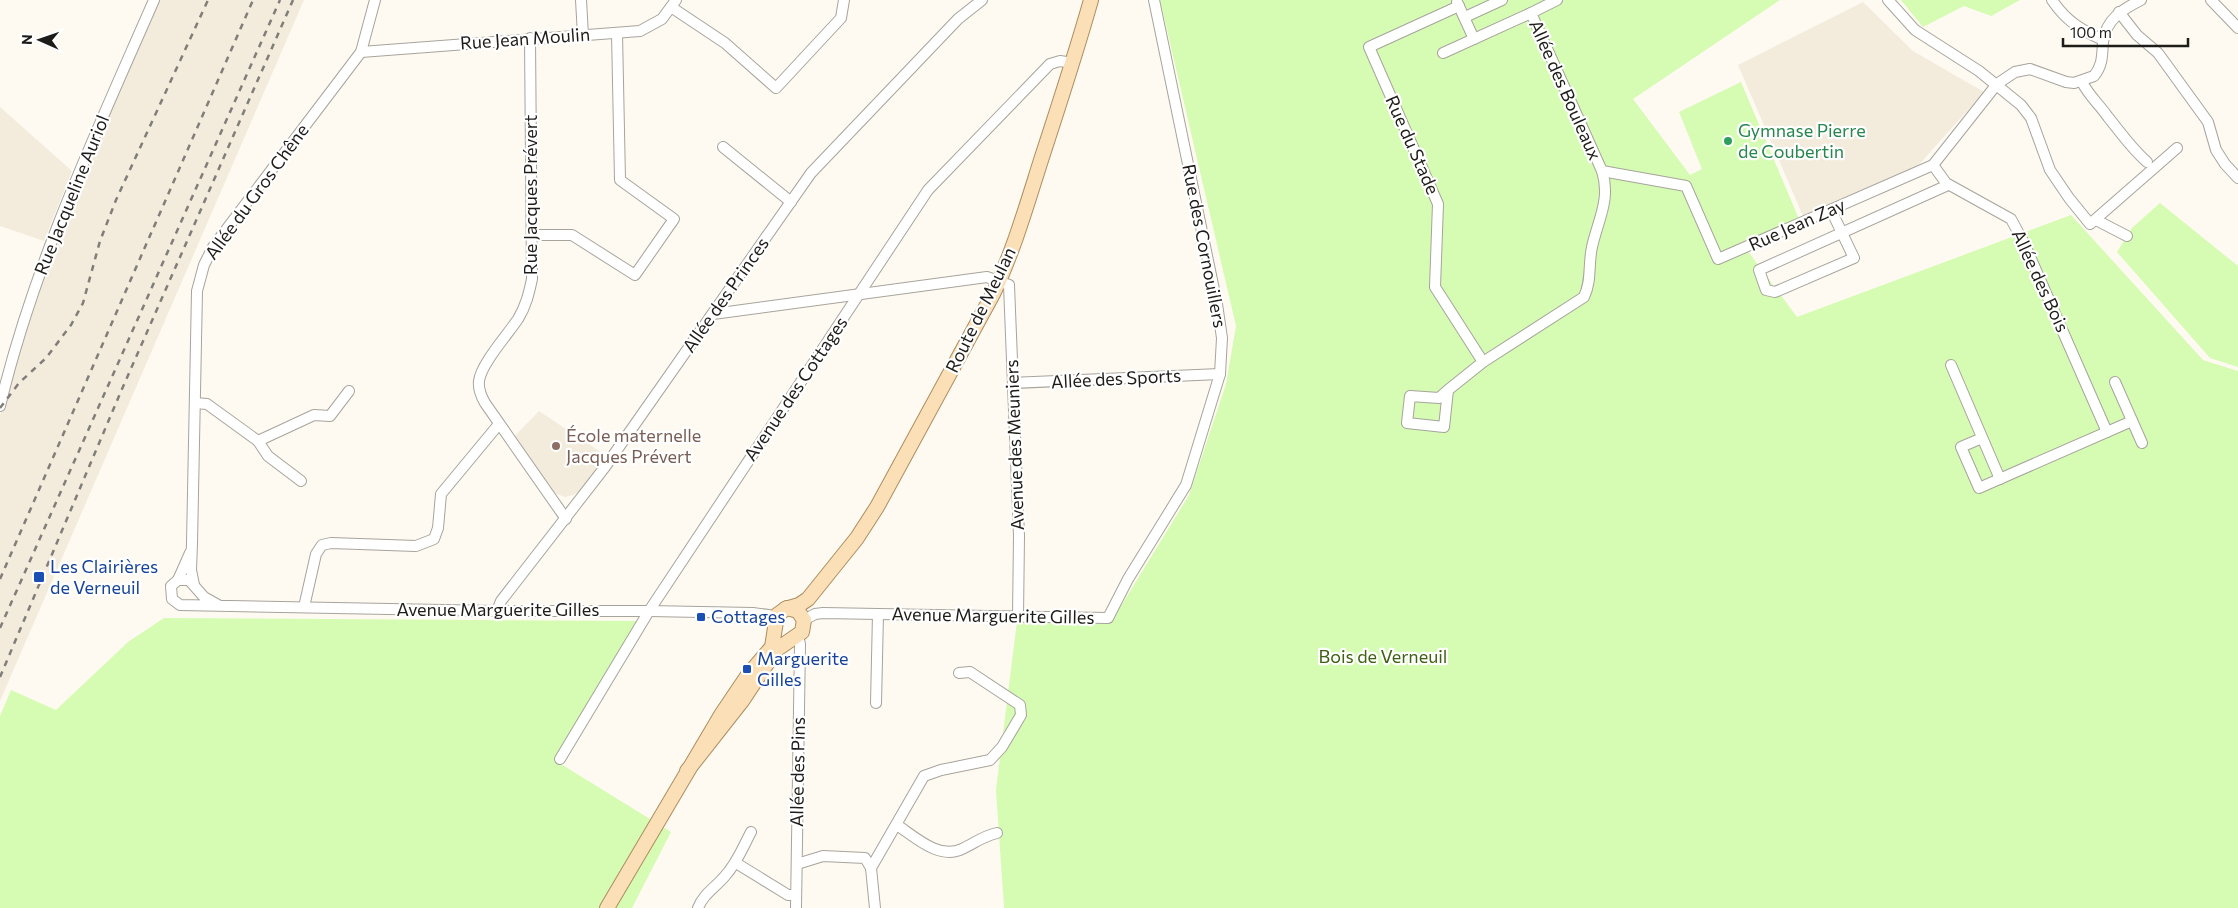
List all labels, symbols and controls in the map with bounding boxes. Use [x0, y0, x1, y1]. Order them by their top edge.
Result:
north arrow [15, 15, 65, 65]
scale bar [2063, 15, 2188, 47]
street label: Allée des Bouleaux [1525, 16, 1607, 163]
street label: Rue Jean Moulin [459, 22, 591, 54]
text: 100 m [2070, 23, 2112, 41]
text: N [18, 34, 35, 45]
street label: Rue du Stade [1381, 92, 1445, 197]
street label: Rue Jacqueline Auriol [29, 111, 113, 278]
street label: Rue Jacques Prévert [519, 115, 541, 275]
street label: Allée du Gros Chêne [200, 119, 313, 263]
place label: Gymnase Pierre de Coubertin [1738, 119, 1866, 162]
marker: Gymnase Pierre de Coubertin [1722, 135, 1734, 147]
street label: Rue des Cornouillers [1178, 162, 1232, 329]
street label: Rue Jean Zay [1745, 193, 1848, 255]
street label: Allée des Bois [2008, 226, 2074, 335]
street label: Allée des Princes [677, 233, 773, 356]
street label: Route de Meulan [940, 243, 1020, 376]
street label: Avenue des Cottages [739, 312, 852, 465]
street label: Avenue des Meuniers [1000, 359, 1028, 531]
street label: Allée des Sports [1050, 364, 1182, 392]
place label: École maternelle Jacques Prévert [566, 424, 701, 467]
marker: École maternelle Jacques Prévert [550, 440, 562, 452]
place label: Les Clairières de Verneuil [50, 555, 158, 598]
marker: Les Clairières de Verneuil [32, 570, 46, 584]
street label: Avenue Marguerite Gilles [396, 598, 600, 620]
street label: Avenue Marguerite Gilles [891, 602, 1095, 628]
place label: Cottages [711, 605, 785, 627]
marker: Cottages [695, 611, 707, 623]
park label: Bois de Verneuil [1319, 645, 1447, 667]
place label: Marguerite Gilles [757, 647, 849, 690]
marker: Marguerite Gilles [741, 663, 753, 675]
street label: Allée des Pins [785, 717, 809, 827]

